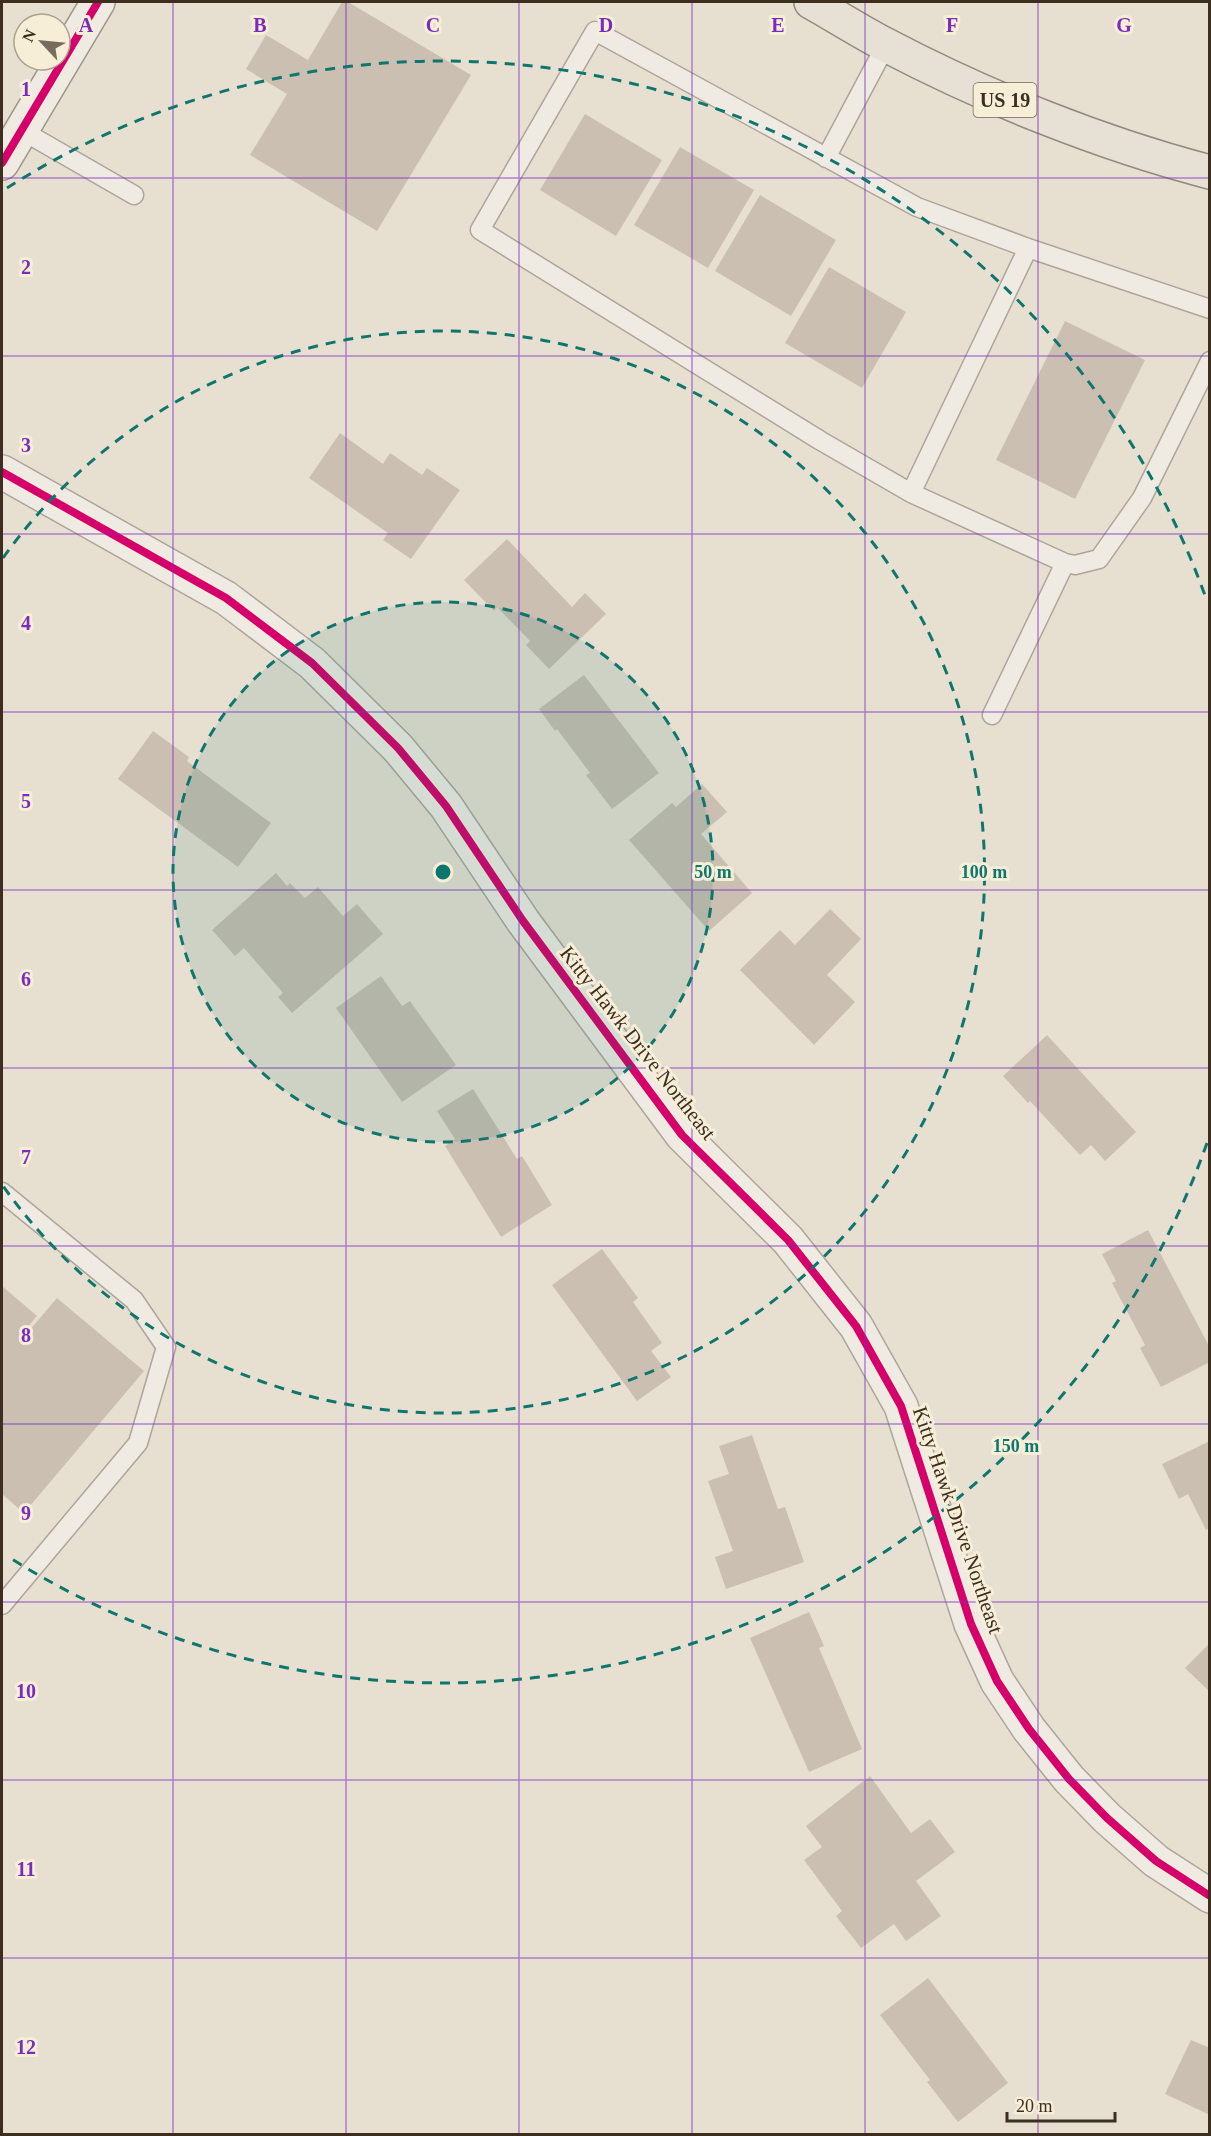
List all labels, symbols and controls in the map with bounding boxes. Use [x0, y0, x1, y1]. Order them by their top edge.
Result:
north arrow [12, 12, 72, 72]
text: A [79, 14, 94, 36]
text: B [253, 14, 267, 36]
text: C [426, 14, 440, 36]
text: D [599, 14, 613, 36]
text: E [771, 14, 785, 36]
text: F [946, 14, 958, 36]
text: G [1116, 14, 1132, 36]
text: N [19, 26, 39, 45]
text: 1 [21, 78, 31, 100]
road number: US 19 [974, 83, 1036, 117]
text: 2 [21, 256, 31, 278]
text: 3 [21, 434, 31, 456]
text: 4 [21, 612, 31, 634]
text: 5 [21, 790, 31, 812]
centre of rings [433, 862, 453, 882]
text: 50 m [694, 862, 732, 882]
text: 100 m [961, 862, 1007, 882]
street label: Kitty Hawk Drive Northeast [555, 942, 721, 1144]
text: 6 [21, 968, 31, 990]
text: 7 [21, 1146, 31, 1168]
text: 8 [21, 1324, 31, 1346]
street label: Kitty Hawk Drive Northeast [908, 1403, 1008, 1637]
text: 150 m [993, 1436, 1039, 1456]
text: 9 [21, 1502, 31, 1524]
text: 10 [16, 1680, 36, 1702]
text: 11 [17, 1858, 35, 1880]
text: 12 [16, 2036, 36, 2058]
scale bar [1007, 2085, 1115, 2123]
text: 20 m [1016, 2096, 1053, 2116]

